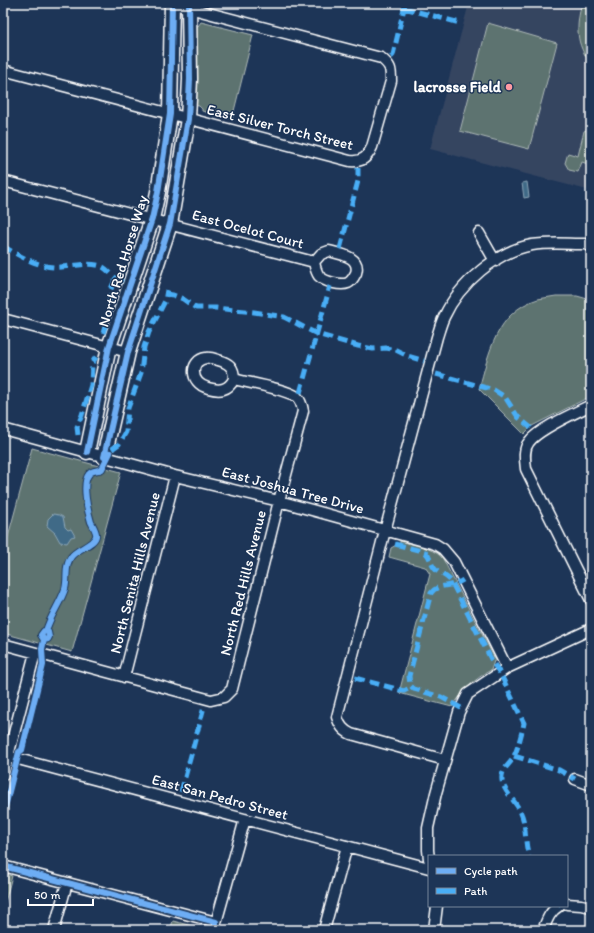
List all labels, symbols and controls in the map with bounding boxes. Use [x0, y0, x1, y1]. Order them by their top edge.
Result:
place label: lacrosse Field [413, 78, 502, 96]
marker: lacrosse Field [504, 82, 514, 92]
street label: East Silver Torch Street [205, 100, 355, 154]
street label: North Red Horse Way [94, 193, 152, 329]
street label: East Ocelot Court [190, 205, 306, 253]
street label: East Joshua Tree Drive [220, 462, 366, 518]
street label: North Senita Hills Avenue [106, 490, 164, 656]
street label: North Red Hills Avenue [216, 508, 270, 658]
street label: East San Pedro Street [150, 770, 290, 824]
legend [428, 855, 568, 907]
text: Cycle path [464, 864, 518, 878]
scale bar [28, 881, 93, 907]
text: Path [464, 884, 487, 898]
text: 50 m [34, 888, 60, 902]

